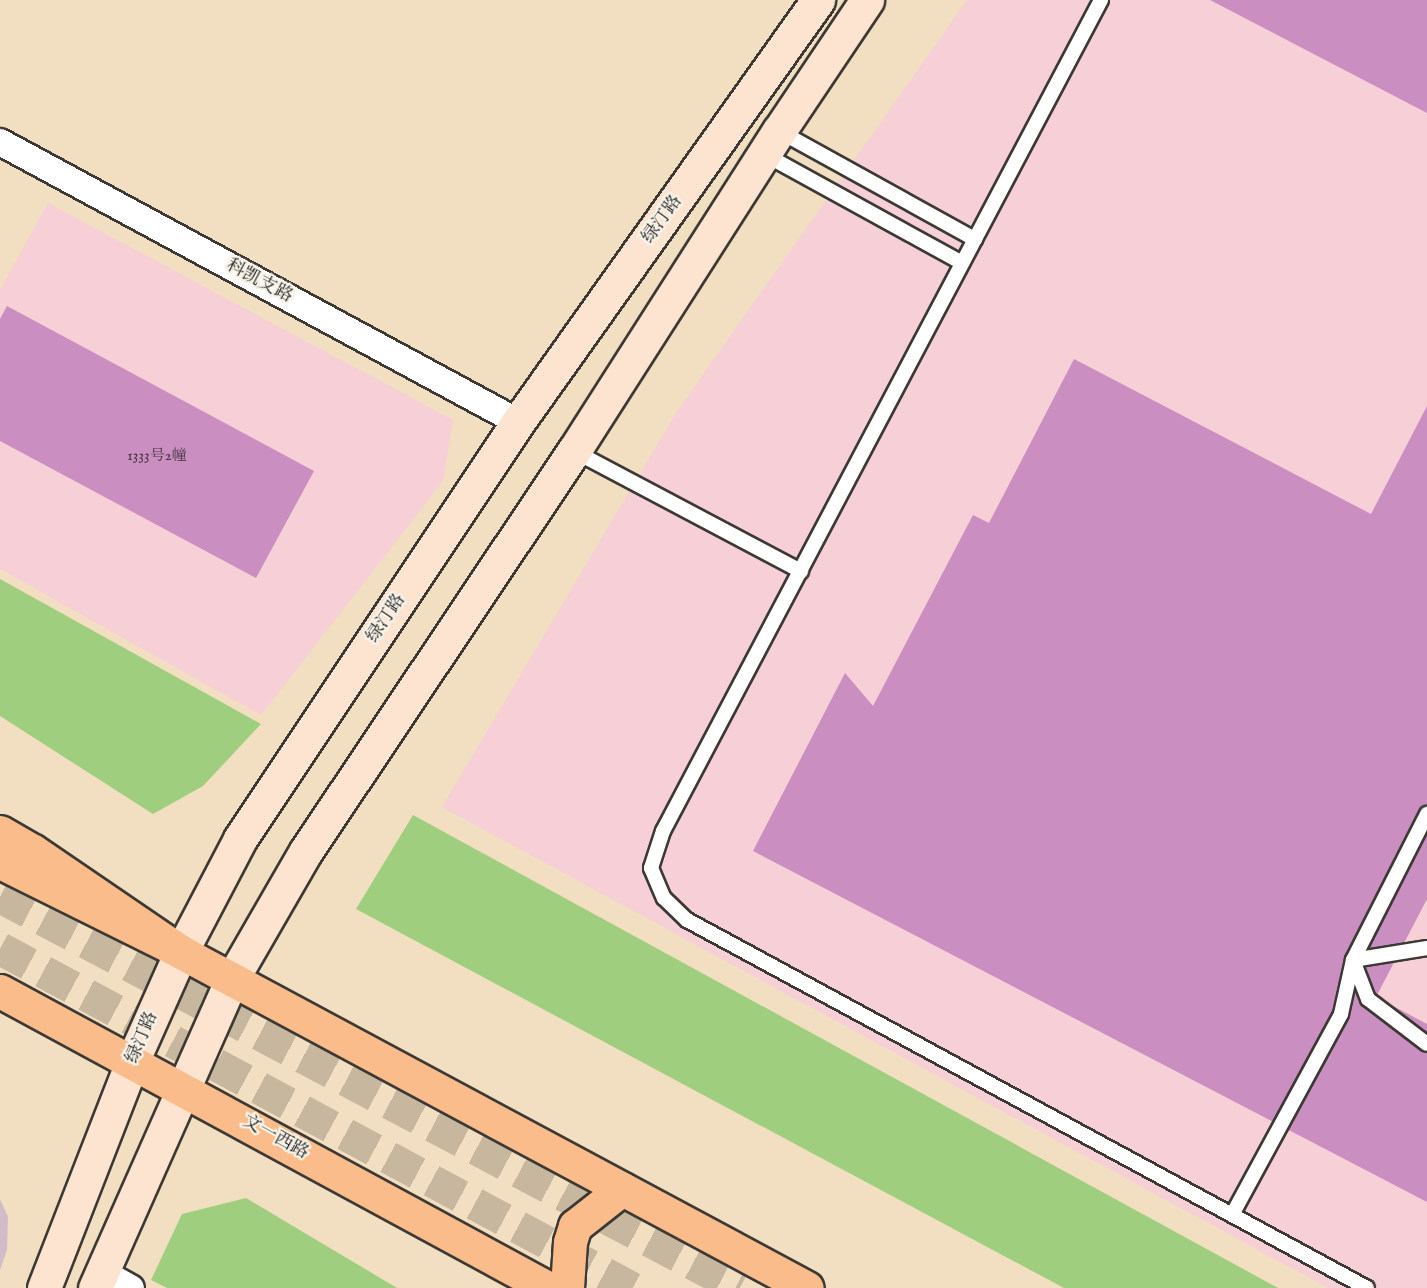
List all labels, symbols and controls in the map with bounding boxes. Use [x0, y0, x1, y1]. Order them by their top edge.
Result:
street label: 绿汀路 [638, 192, 688, 248]
street label: 科凯支路 [222, 256, 296, 308]
house number: 1333号2幢 [127, 447, 187, 465]
street label: 绿汀路 [363, 591, 411, 647]
street label: 绿汀路 [123, 1009, 163, 1067]
street label: 文一西路 [238, 1111, 312, 1165]

